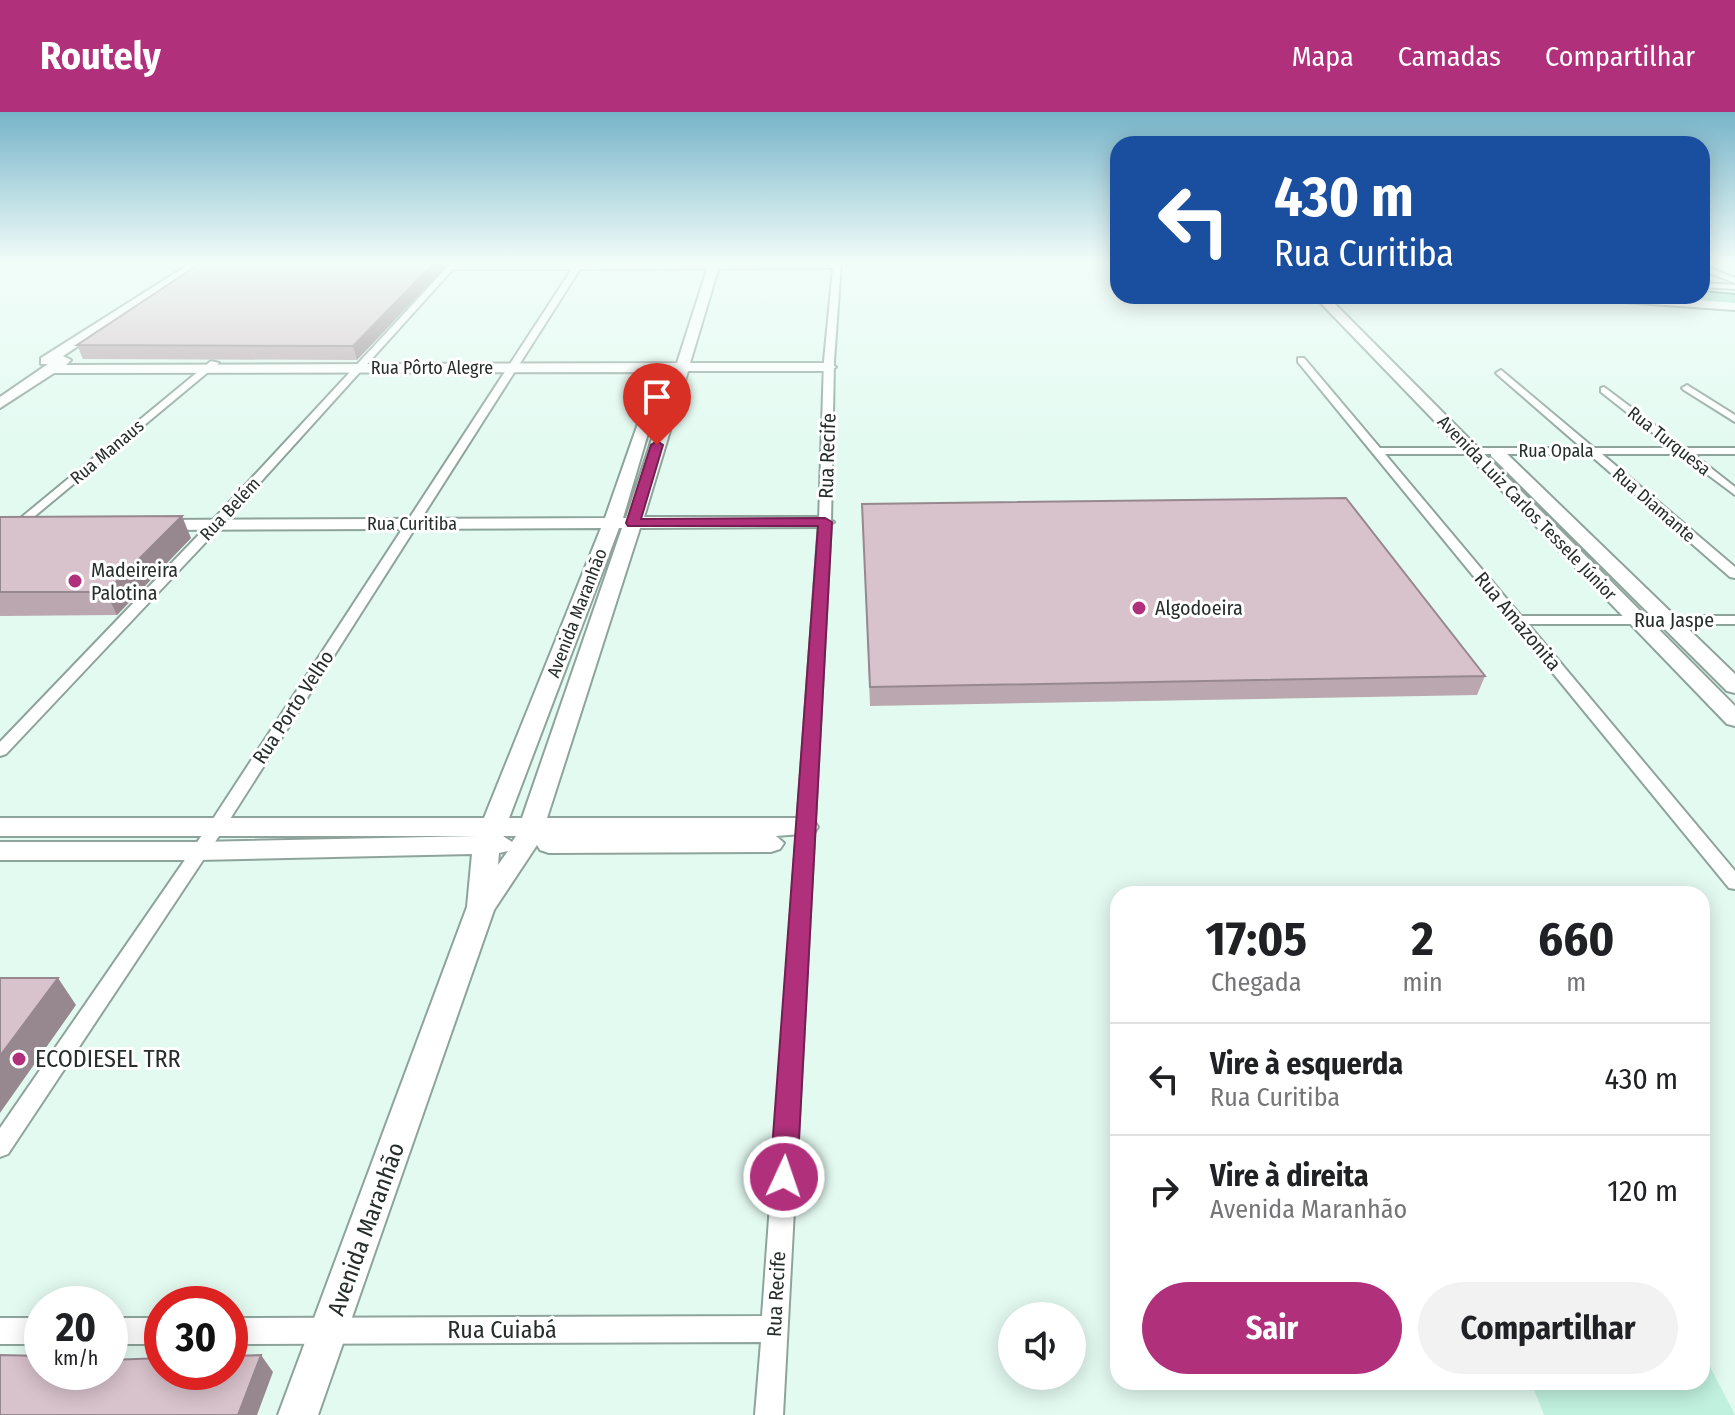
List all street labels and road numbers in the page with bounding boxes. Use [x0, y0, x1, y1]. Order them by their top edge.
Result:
street label: Rua Pôrto Alegre [371, 357, 493, 379]
street label: Rua Turquesa [1623, 402, 1715, 480]
street label: Avenida Luiz Carlos Tessele Júnior [1433, 411, 1622, 605]
street label: Rua Recife [814, 413, 840, 499]
street label: Rua Manaus [66, 415, 149, 489]
street label: Rua Opala [1518, 440, 1594, 462]
street label: Rua Diamante [1608, 463, 1700, 547]
street label: Rua Belém [195, 473, 265, 545]
street label: Rua Curitiba [367, 513, 457, 535]
street label: Avenida Maranhão [542, 545, 612, 681]
street label: Rua Amazonita [1470, 567, 1566, 675]
street label: Rua Jaspe [1634, 608, 1714, 632]
street label: Rua Porto Velho [247, 646, 339, 768]
street label: Avenida Maranhão [322, 1139, 410, 1319]
street label: Rua Recife [762, 1251, 790, 1337]
street label: Rua Cuiabá [447, 1316, 557, 1344]

